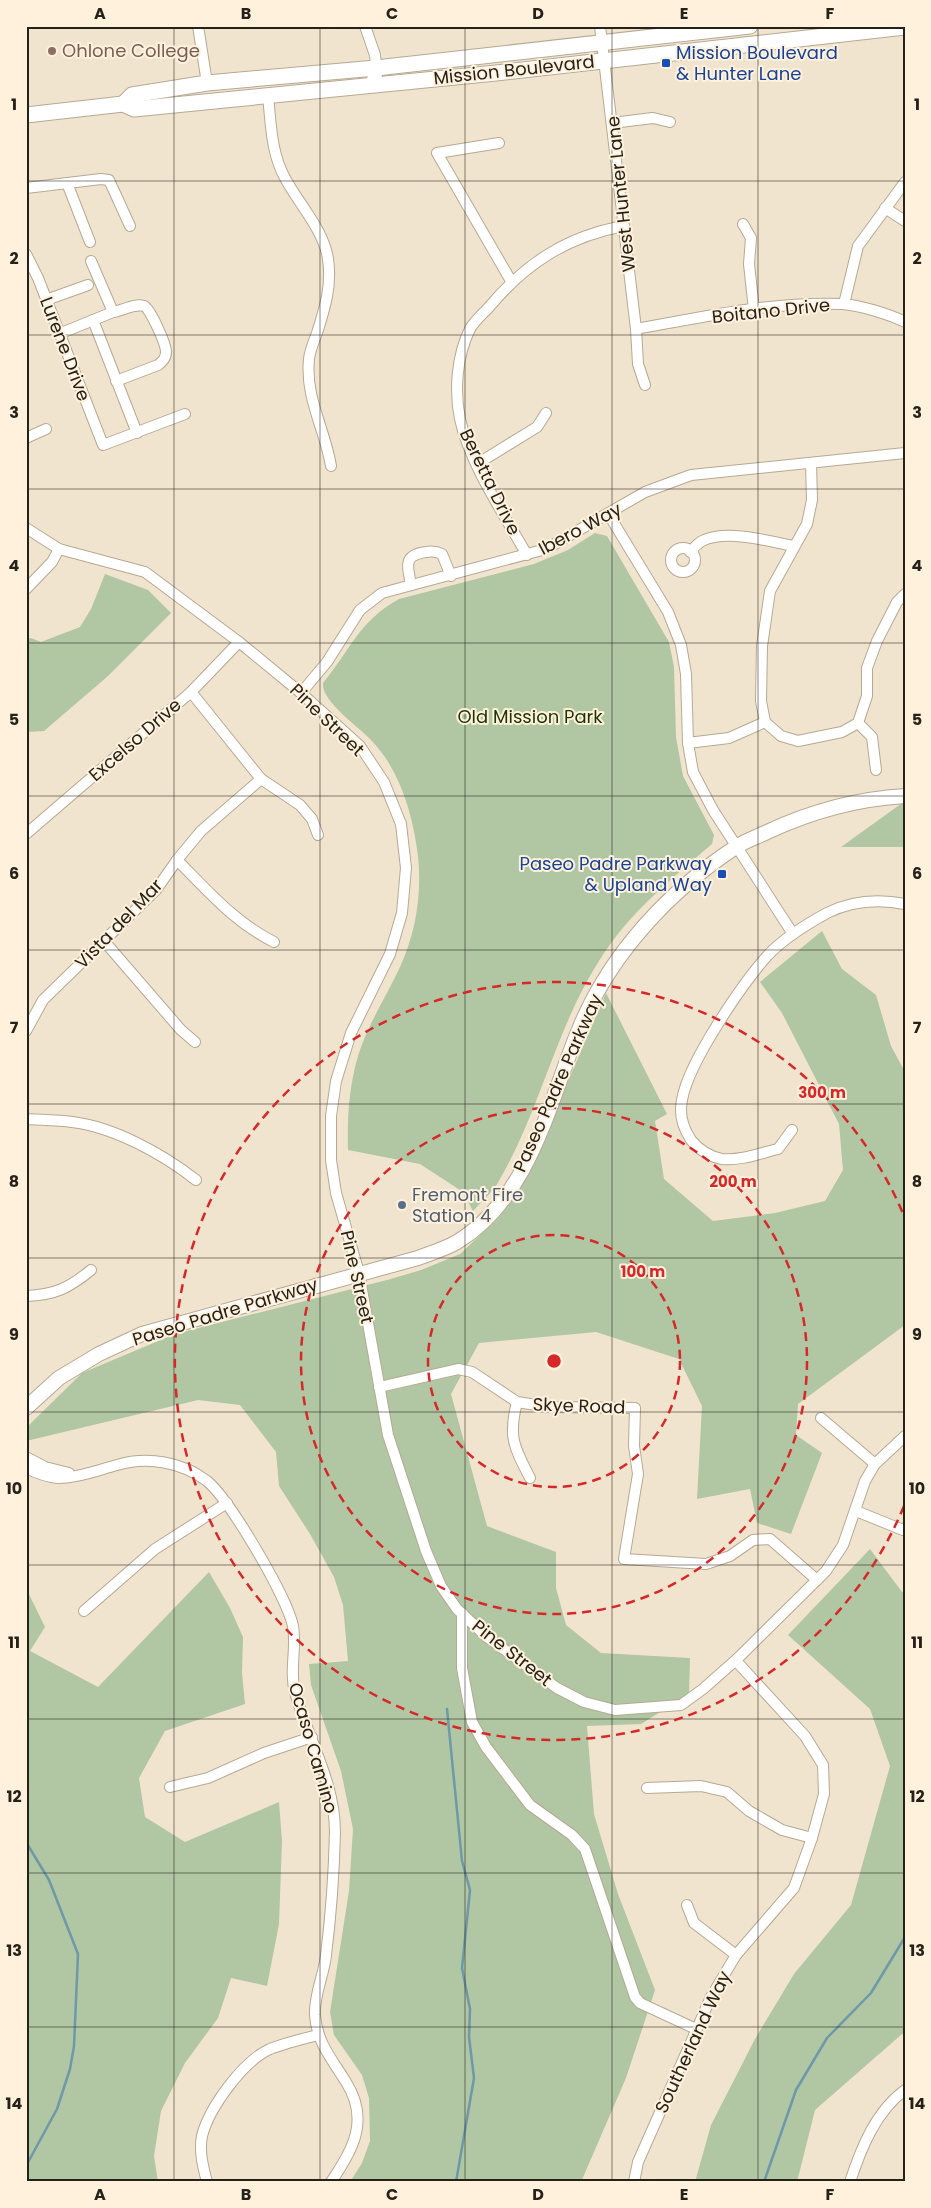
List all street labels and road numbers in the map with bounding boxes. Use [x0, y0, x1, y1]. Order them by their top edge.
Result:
street label: Mission Boulevard [432, 49, 596, 90]
street label: West Hunter Lane [600, 115, 641, 273]
street label: Boitano Drive [711, 292, 831, 329]
street label: Lurene Drive [34, 293, 97, 405]
street label: Beretta Drive [454, 424, 527, 539]
street label: Ibero Way [534, 496, 626, 561]
street label: Pine Street [284, 678, 370, 762]
street label: Excelso Drive [83, 692, 186, 787]
street label: Vista del Mar [69, 873, 168, 974]
street label: Paseo Padre Parkway [507, 990, 608, 1176]
street label: Pine Street [335, 1228, 380, 1326]
street label: Paseo Padre Parkway [129, 1271, 321, 1352]
street label: Skye Road [532, 1391, 626, 1420]
street label: Pine Street [467, 1613, 557, 1692]
street label: Ocaso Camino [283, 1680, 344, 1816]
street label: Southerland Way [649, 1966, 737, 2117]

